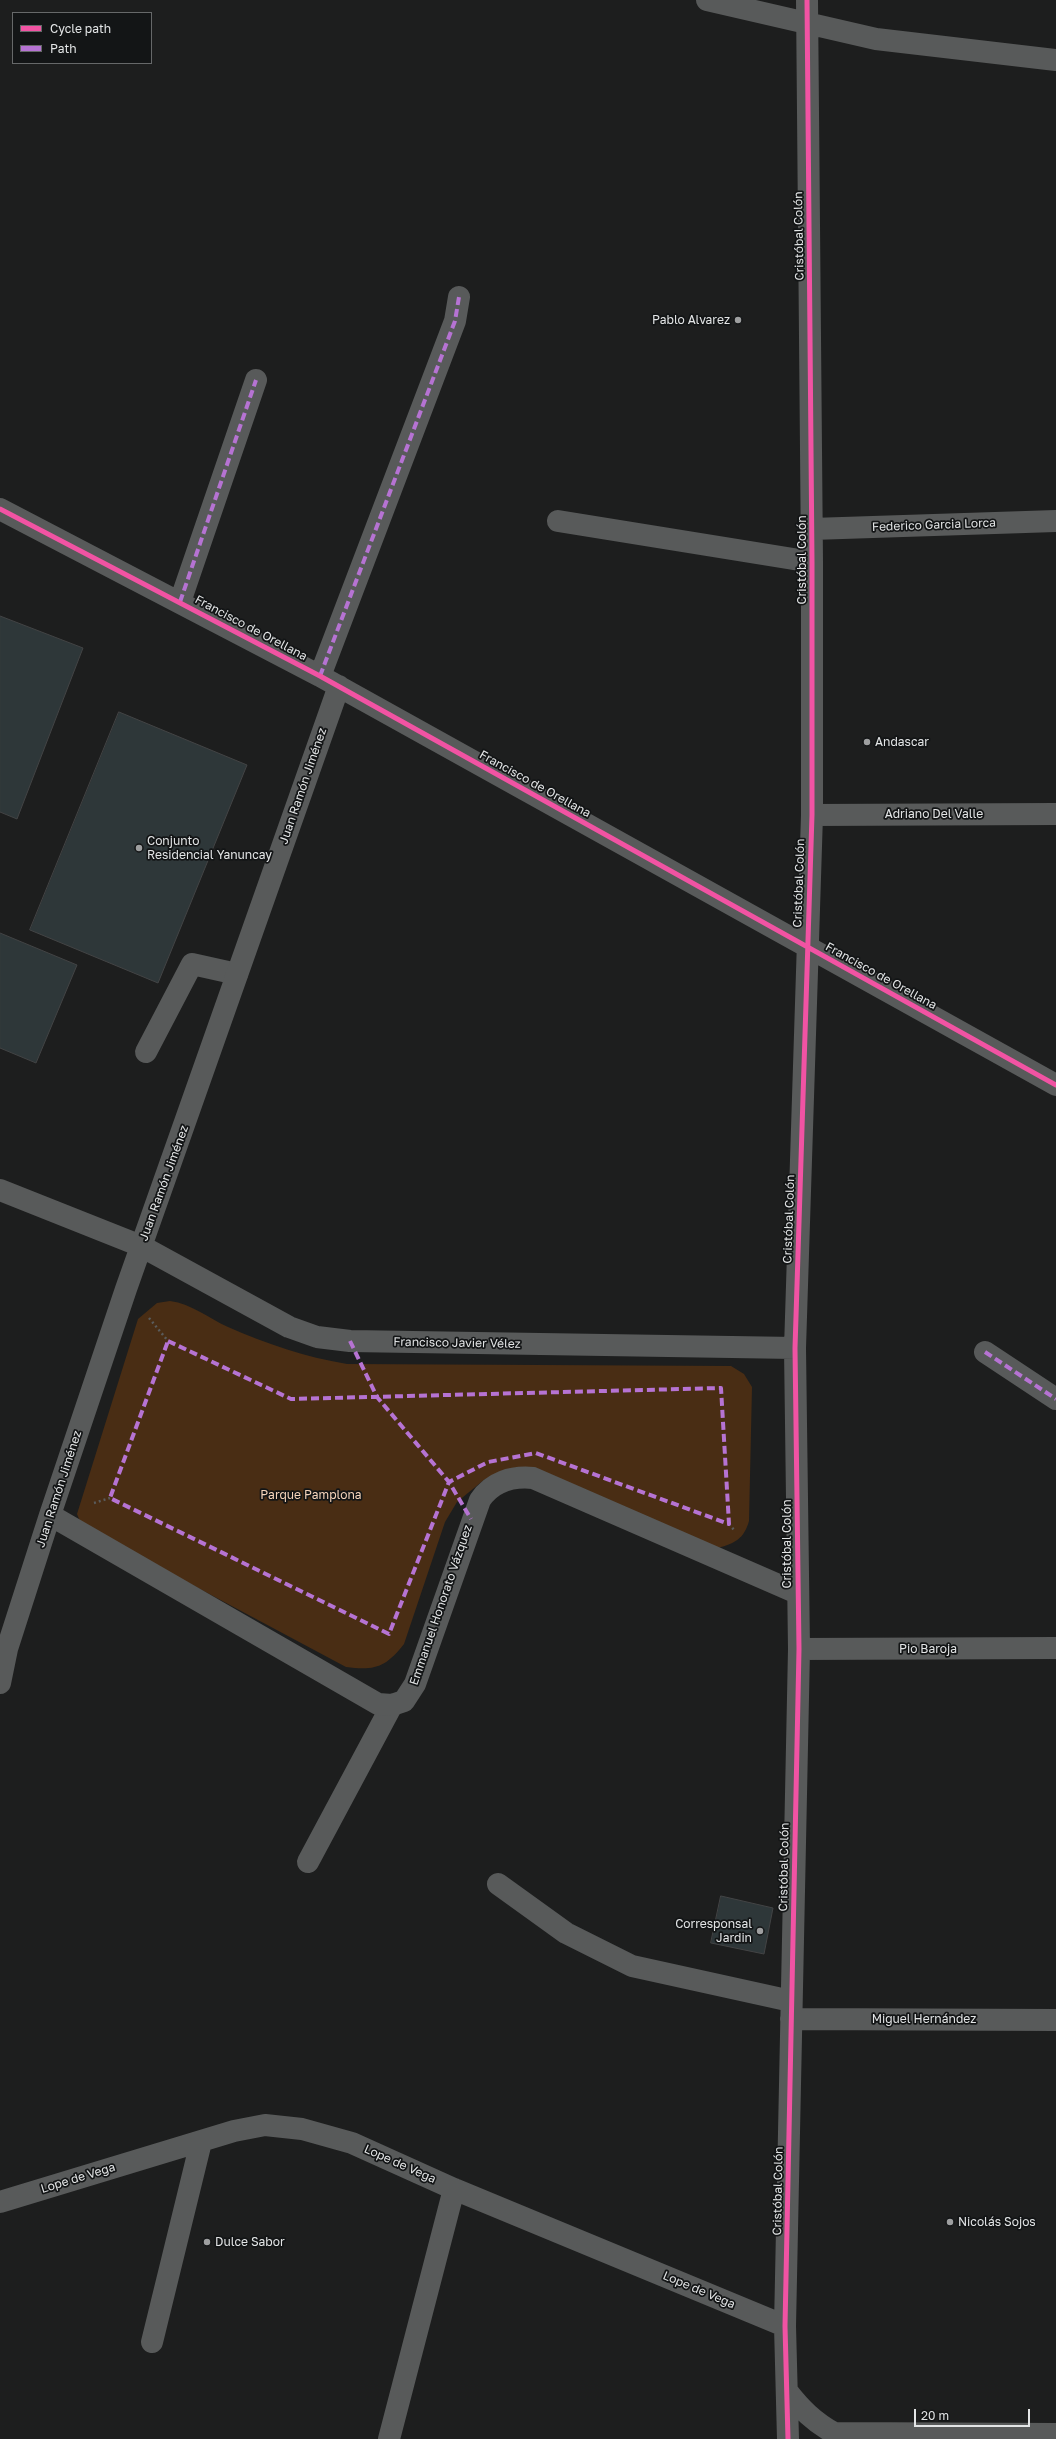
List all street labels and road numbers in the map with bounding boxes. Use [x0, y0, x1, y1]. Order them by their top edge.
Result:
street label: Cristóbal Colón [791, 191, 807, 281]
street label: Cristóbal Colón [795, 515, 809, 605]
street label: Federico Garcia Lorca [872, 516, 996, 534]
street label: Francisco de Orellana [192, 592, 310, 664]
street label: Juan Ramón Jiménez [276, 726, 330, 846]
street label: Francisco de Orellana [477, 747, 593, 821]
street label: Adriano Del Valle [885, 807, 983, 821]
street label: Cristóbal Colón [790, 838, 808, 928]
street label: Francisco de Orellana [823, 939, 939, 1013]
street label: Juan Ramón Jiménez [136, 1123, 192, 1243]
street label: Cristóbal Colón [780, 1174, 798, 1264]
street label: Francisco Javier Vélez [393, 1335, 521, 1351]
street label: Juan Ramón Jiménez [33, 1429, 85, 1549]
street label: Cristóbal Colón [780, 1499, 794, 1589]
street label: Emmanuel Honorato Vázquez [407, 1523, 475, 1687]
street label: Pio Baroja [899, 1642, 957, 1656]
street label: Cristóbal Colón [776, 1822, 792, 1912]
street label: Miguel Hernández [872, 2012, 976, 2026]
street label: Lope de Vega [362, 2142, 438, 2186]
street label: Cristóbal Colón [770, 2146, 786, 2236]
street label: Lope de Vega [39, 2160, 117, 2196]
street label: Lope de Vega [661, 2268, 737, 2312]

